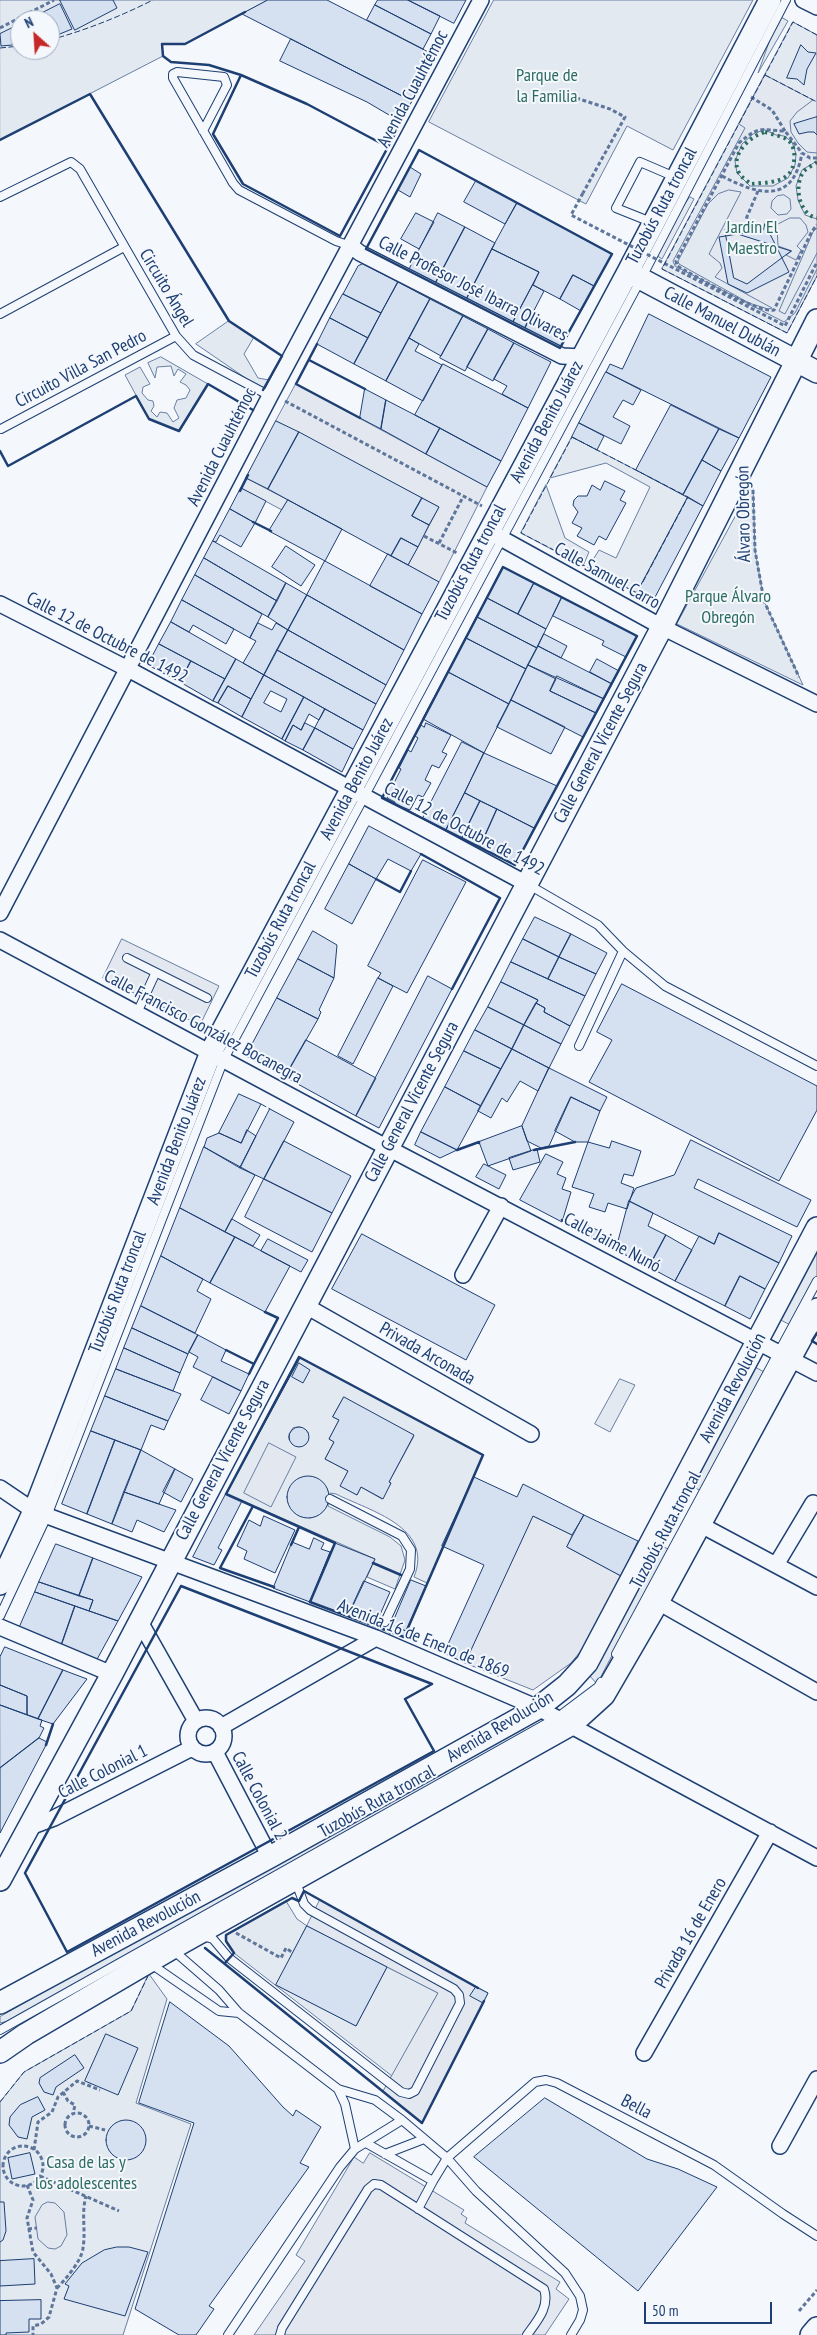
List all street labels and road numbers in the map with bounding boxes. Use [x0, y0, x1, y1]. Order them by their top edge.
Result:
street label: Avenida Cuauhtémoc [373, 27, 453, 151]
street label: Tuzobús Ruta troncal [622, 144, 702, 268]
street label: Calle Profesor José Ibarra Olivares [375, 232, 571, 346]
street label: Circuito Ángel [134, 245, 198, 331]
street label: Calle Manuel Dublán [660, 282, 784, 362]
street label: Circuito Villa San Pedro [12, 325, 150, 413]
street label: Avenida Benito Juárez [506, 357, 588, 487]
street label: Avenida Cuauhtémoc [183, 384, 261, 510]
street label: Álvaro Obregón [732, 465, 756, 563]
street label: Tuzobús Ruta troncal [431, 501, 511, 625]
street label: Calle Samuel Carro [550, 538, 664, 614]
street label: Calle 12 de Octubre de 1492 [23, 588, 191, 688]
street label: Calle General Vicente Segura [549, 659, 653, 827]
street label: Avenida Benito Juárez [316, 714, 398, 844]
street label: Calle 12 de Octubre de 1492 [380, 778, 548, 880]
street label: Tuzobús Ruta troncal [241, 858, 321, 982]
street label: Calle Francisco González Bocanegra [100, 966, 306, 1088]
street label: Calle General Vicente Segura [360, 1018, 464, 1186]
street label: Avenida Benito Juárez [143, 1074, 211, 1208]
street label: Calle Jaime Nunó [560, 1208, 664, 1278]
street label: Tuzobús Ruta troncal [85, 1228, 151, 1356]
street label: Privada Arconada [375, 1318, 479, 1390]
street label: Avenida Revolución [695, 1330, 771, 1446]
street label: Calle General Vicente Segura [171, 1376, 275, 1544]
street label: Tuzobús Ruta troncal [626, 1468, 706, 1592]
street label: Avenida 16 de Enero de 1869 [334, 1595, 512, 1683]
street label: Avenida Revolución [443, 1687, 557, 1767]
street label: Calle Colonial 1 [55, 1740, 151, 1804]
street label: Calle Colonial 2 [227, 1748, 291, 1844]
street label: Tuzobús Ruta troncal [315, 1761, 439, 1843]
street label: Privada 16 de Enero [651, 1874, 731, 1992]
street label: Avenida Revolución [88, 1886, 204, 1962]
street label: Bella [617, 2090, 655, 2124]

